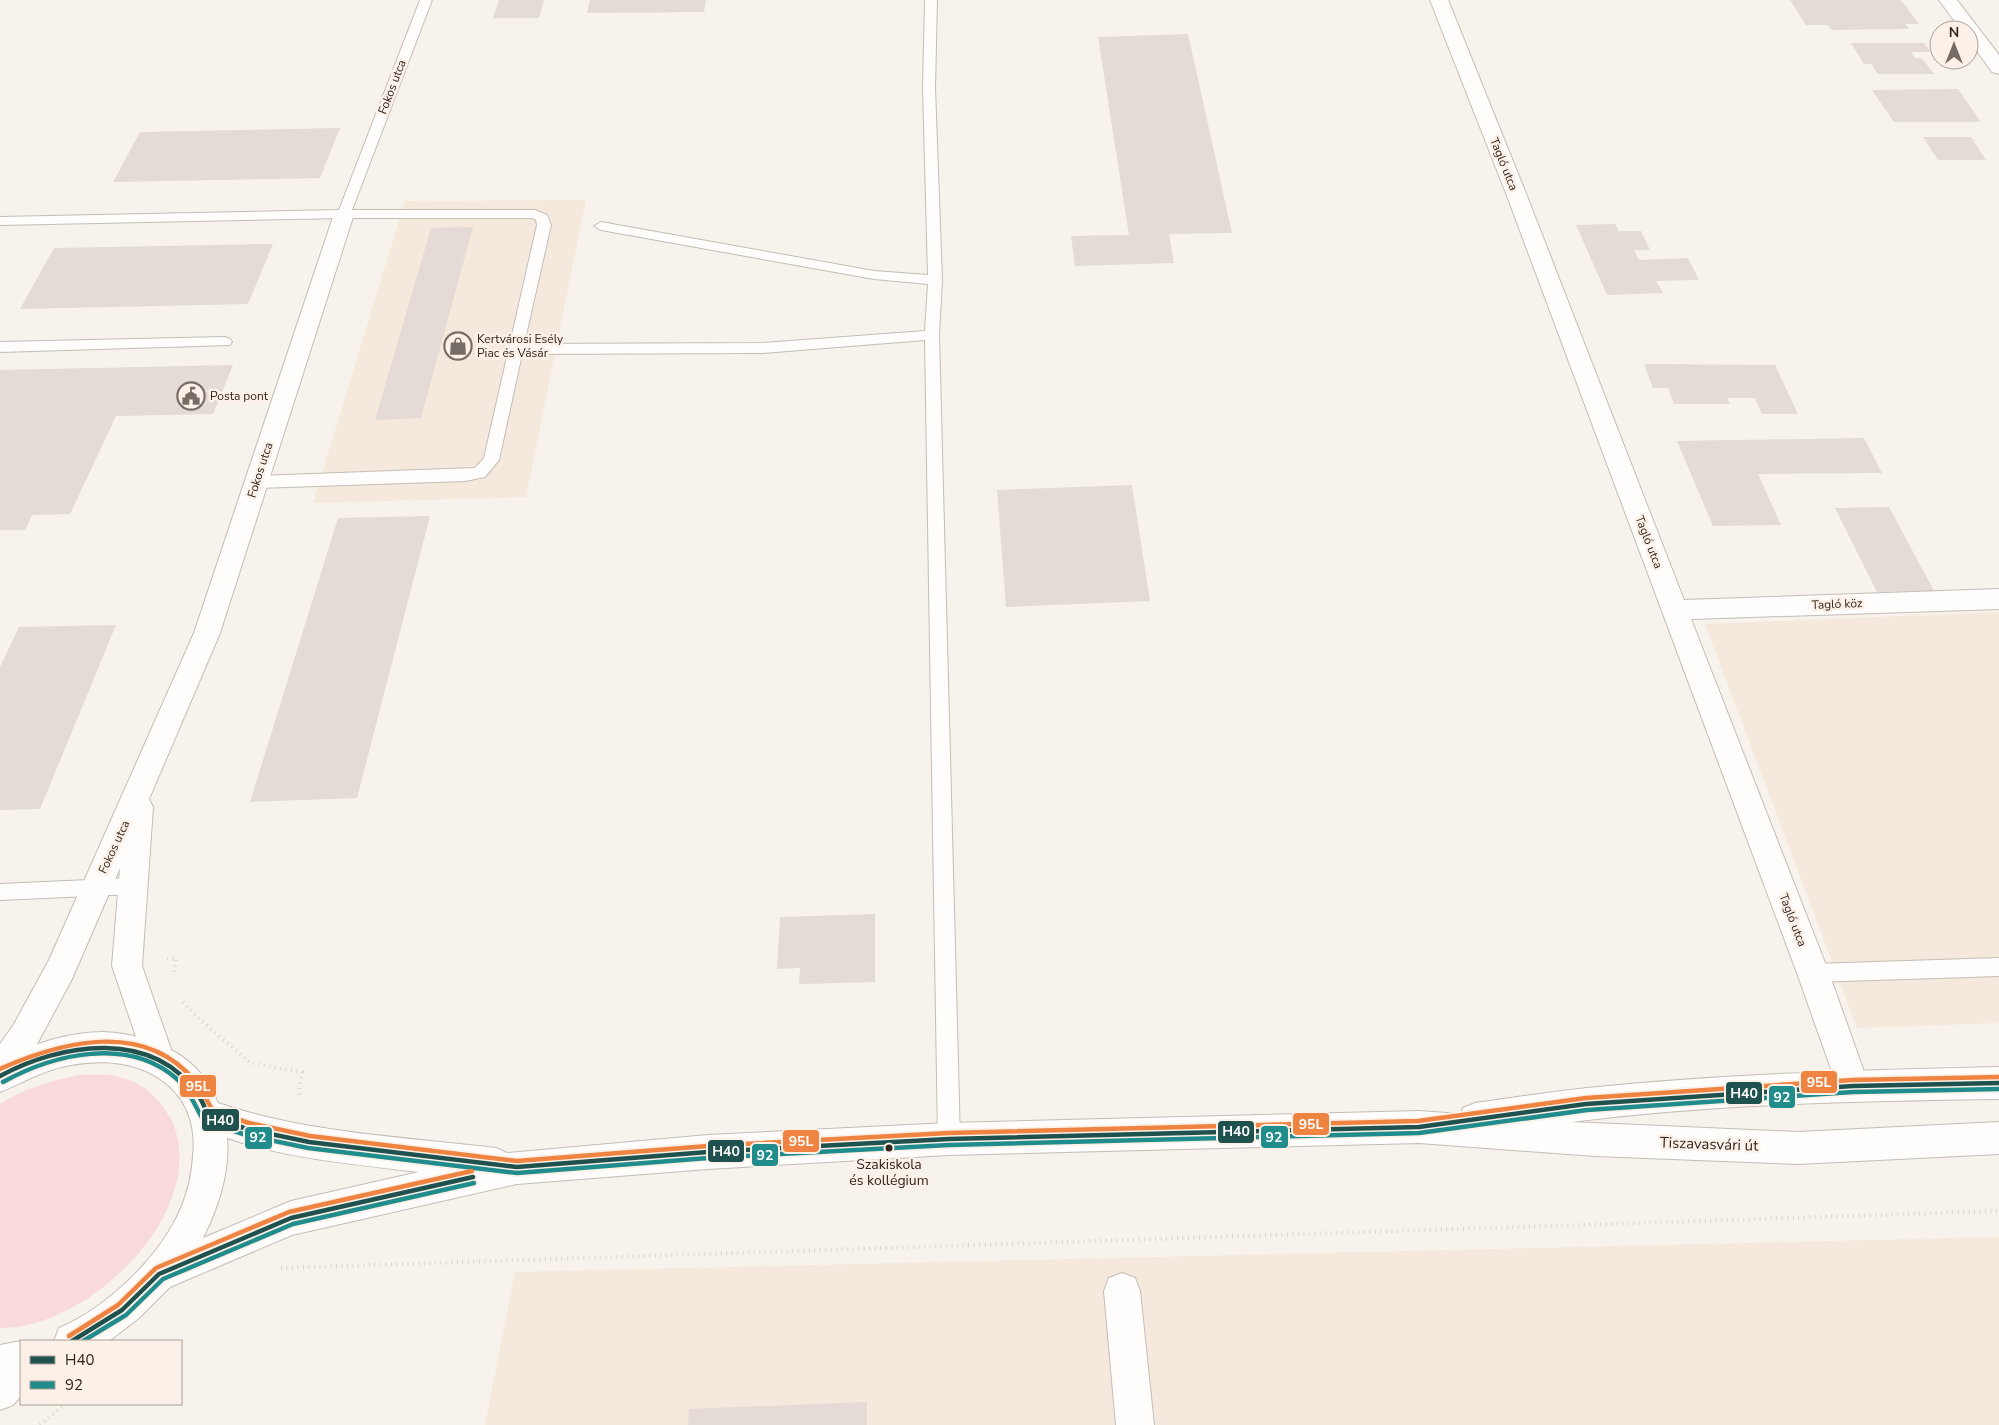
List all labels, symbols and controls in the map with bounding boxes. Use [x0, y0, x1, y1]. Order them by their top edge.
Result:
north arrow [1929, 20, 1979, 70]
text: N [1949, 23, 1959, 42]
street label: Fokos utca [374, 57, 410, 117]
street label: Tagló utca [1486, 135, 1522, 193]
shop icon: Kertvárosi Esély Piac és Vásár [443, 331, 473, 361]
place label: Kertvárosi Esély Piac és Vásár [477, 331, 564, 361]
public building icon: Posta pont [176, 381, 206, 411]
place label: Posta pont [210, 388, 269, 404]
street label: Fokos utca [244, 440, 276, 500]
street label: Tagló utca [1632, 513, 1666, 571]
street label: Tagló köz [1811, 595, 1863, 613]
street label: Fokos utca [95, 818, 133, 876]
street label: Tagló utca [1776, 891, 1810, 949]
line badge: 95L [1800, 1070, 1838, 1094]
text: 95L [1807, 1073, 1831, 1092]
line badge: 95L [179, 1074, 217, 1098]
text: 95L [186, 1077, 210, 1096]
line badge: H40 [1725, 1081, 1763, 1105]
text: H40 [1730, 1084, 1758, 1103]
line badge: 92 [1768, 1085, 1796, 1109]
text: 92 [1774, 1088, 1790, 1107]
line badge: H40 [201, 1108, 240, 1132]
text: H40 [206, 1111, 234, 1130]
line badge: 95L [1292, 1112, 1330, 1136]
text: 95L [1299, 1115, 1323, 1134]
line badge: H40 [1217, 1120, 1255, 1144]
text: H40 [1222, 1122, 1250, 1141]
line badge: 92 [1260, 1125, 1289, 1149]
line badge: 92 [244, 1126, 273, 1150]
text: 92 [250, 1128, 266, 1147]
text: 92 [1266, 1128, 1282, 1147]
line badge: 95L [782, 1129, 820, 1153]
text: 95L [789, 1132, 813, 1151]
street label: Tiszavasvári út [1659, 1132, 1760, 1156]
line badge: H40 [707, 1139, 745, 1163]
text: H40 [712, 1142, 740, 1161]
line badge: 92 [751, 1143, 779, 1167]
marker: Szakiskola és kollégium [884, 1143, 894, 1153]
text: 92 [757, 1146, 773, 1165]
place label: Szakiskola és kollégium [849, 1155, 929, 1190]
legend [20, 1340, 182, 1405]
text: H40 [65, 1350, 94, 1370]
text: 92 [65, 1375, 83, 1395]

